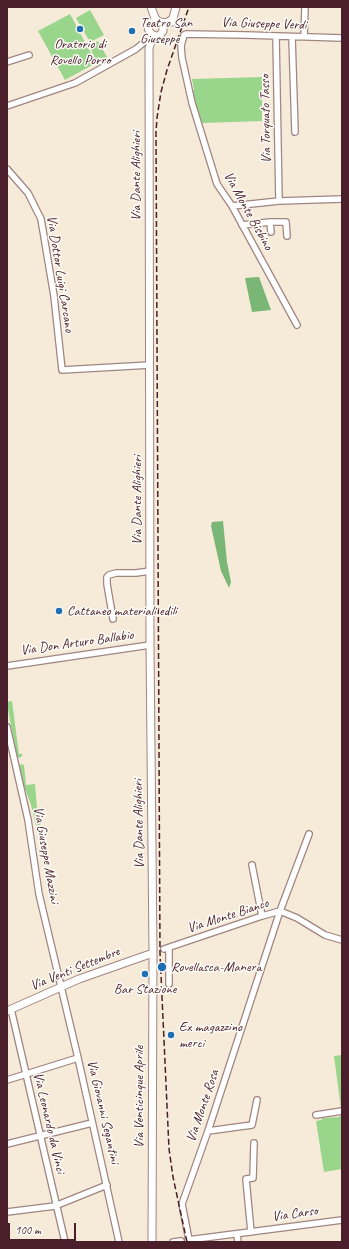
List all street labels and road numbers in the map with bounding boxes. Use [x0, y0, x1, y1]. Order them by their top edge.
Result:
street label: Via Giuseppe Verdi [221, 14, 307, 34]
street label: Via Torquato Tasso [257, 75, 275, 163]
street label: Via Dante Alighieri [128, 131, 144, 221]
street label: Via Monte Bisbino [220, 169, 276, 253]
street label: Via Dottor Luigi Carcano [42, 214, 78, 334]
street label: Via Dante Alighieri [129, 455, 145, 545]
street label: Via Don Arturo Ballabio [19, 627, 135, 659]
street label: Via Dante Alighieri [130, 779, 148, 869]
street label: Via Giuseppe Mazzini [29, 805, 63, 905]
street label: Via Monte Bianco [185, 895, 271, 937]
street label: Via Venti Settembre [28, 943, 122, 995]
street label: Via Venticinque Aprile [131, 1046, 147, 1148]
street label: Via Giovanni Segantini [83, 1058, 123, 1166]
street label: Via Monte Rosa [183, 1068, 223, 1144]
street label: Via Leonardo da Vinci [29, 1071, 69, 1175]
street label: Via Carso [271, 1202, 319, 1226]

